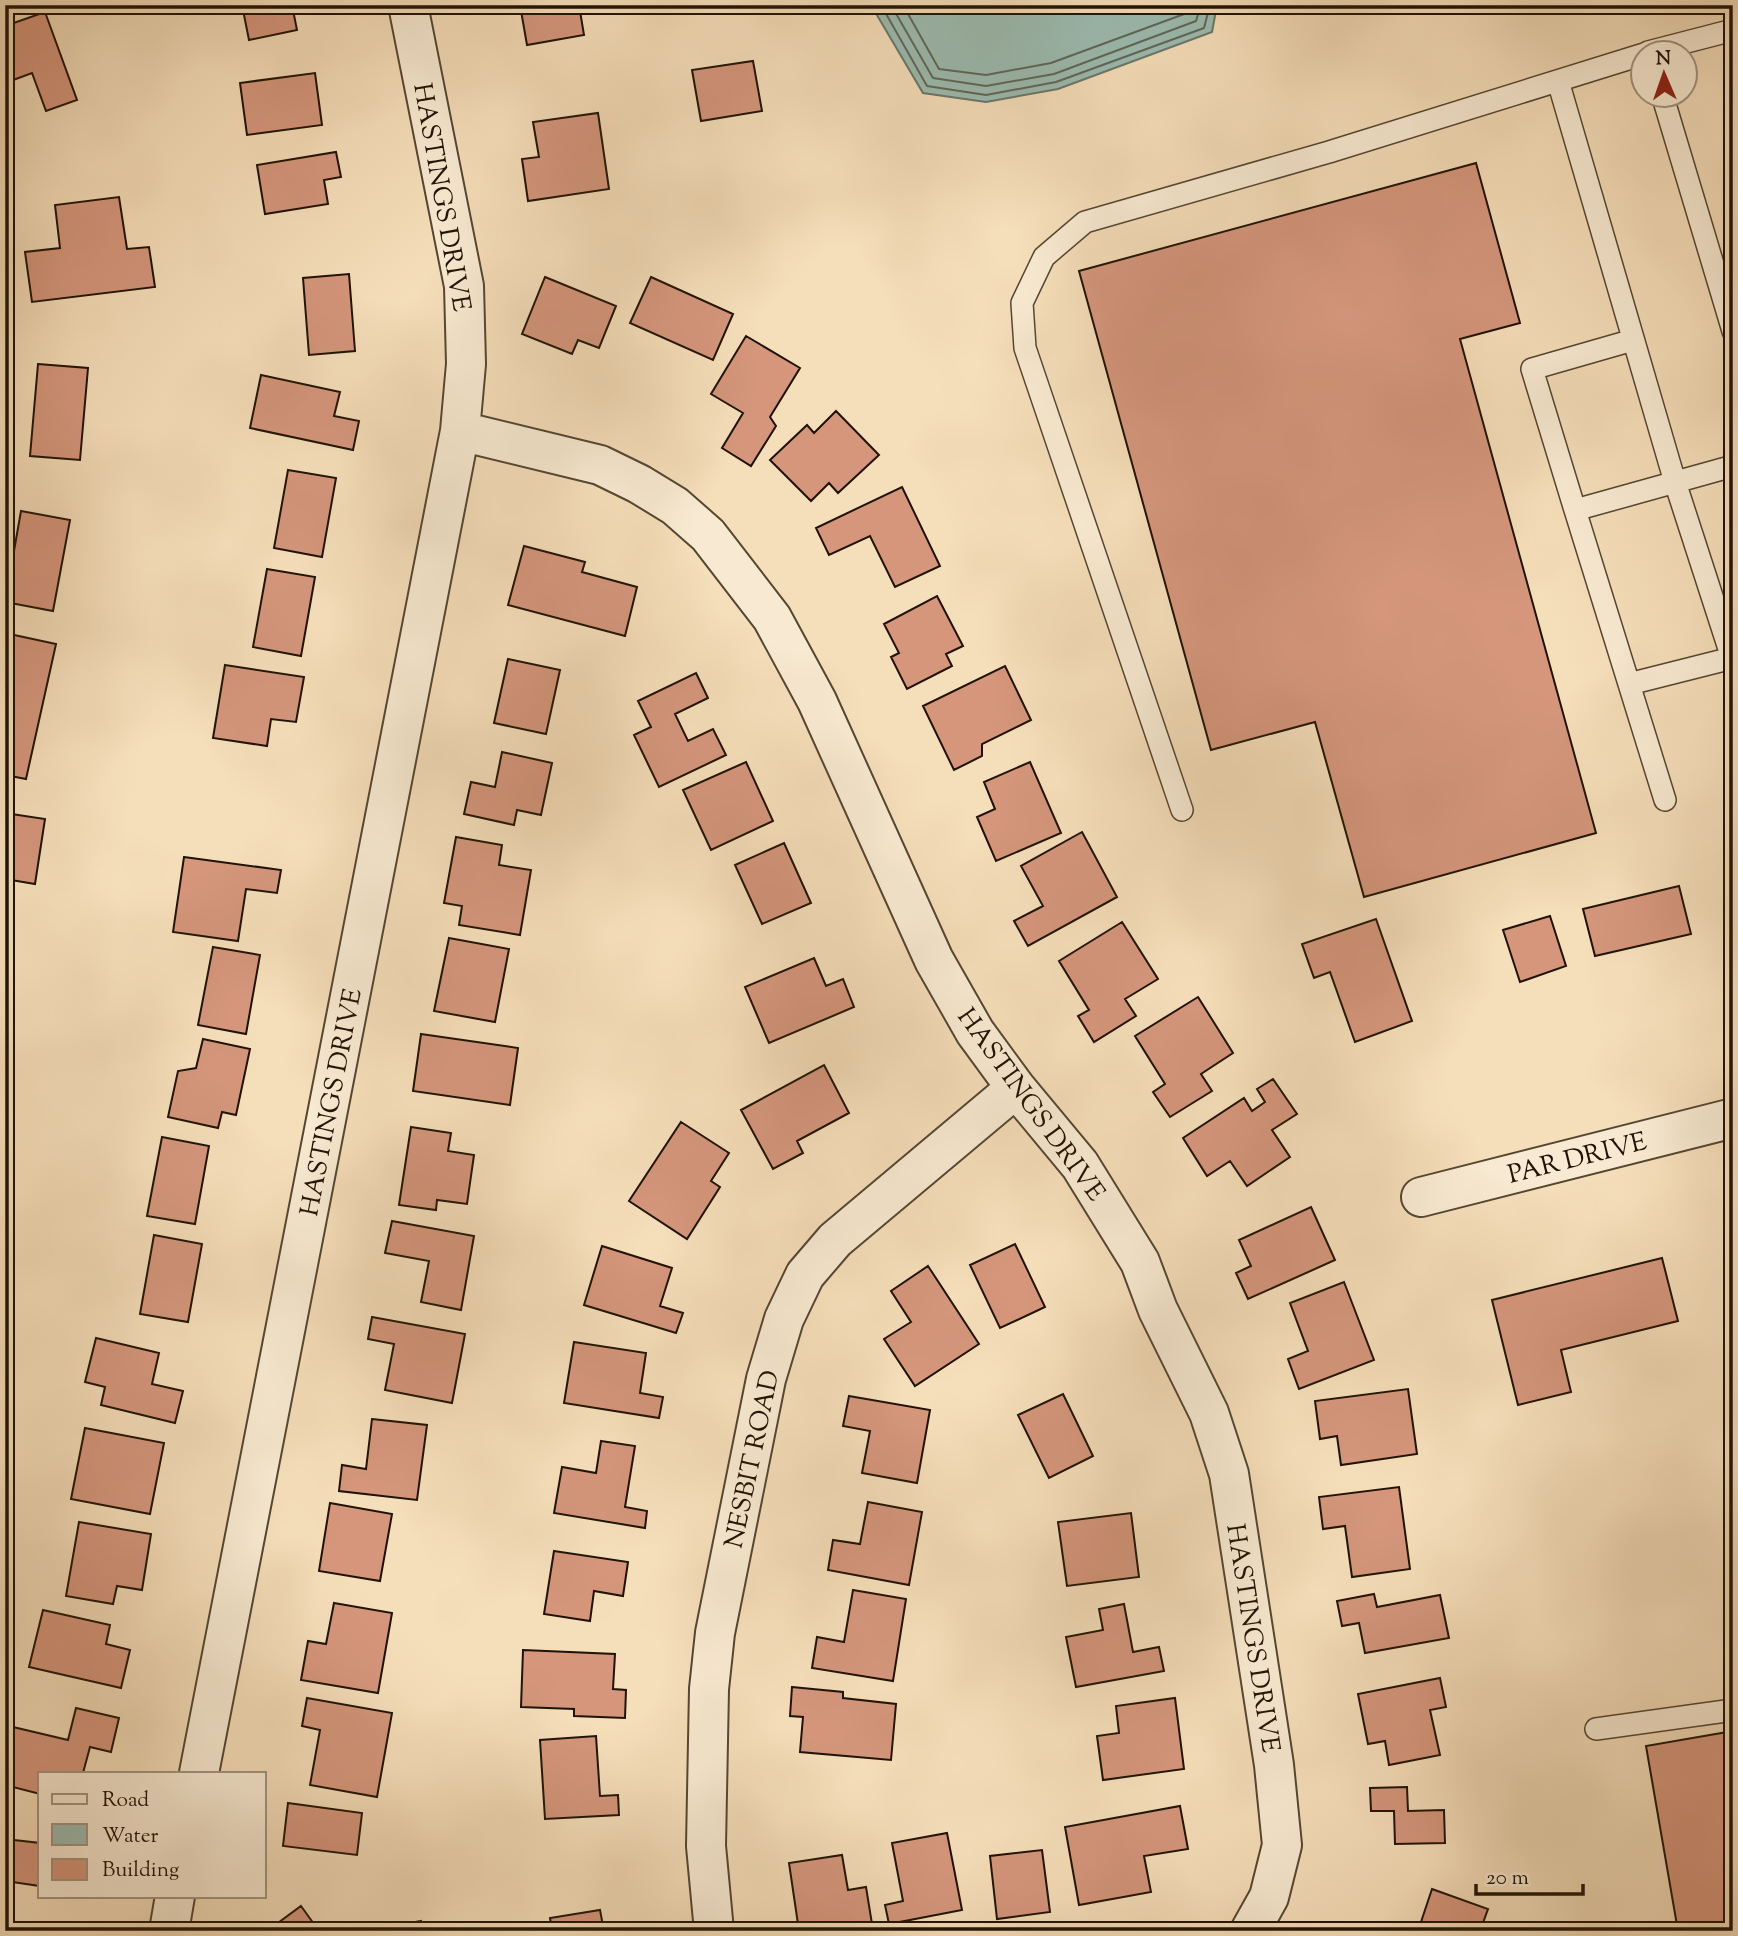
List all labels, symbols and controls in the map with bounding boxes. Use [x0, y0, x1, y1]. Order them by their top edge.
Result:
north arrow [1630, 38, 1700, 108]
text: N [1655, 46, 1672, 73]
street label: HASTINGS DRIVE [402, 80, 479, 315]
street label: HASTINGS DRIVE [292, 985, 373, 1219]
street label: HASTINGS DRIVE [947, 1001, 1113, 1210]
street label: PAR DRIVE [1504, 1124, 1651, 1195]
street label: NESBIT ROAD [717, 1367, 790, 1552]
street label: HASTINGS DRIVE [1215, 1521, 1288, 1756]
legend [38, 1772, 266, 1898]
text: Road [102, 1786, 149, 1816]
text: Water [102, 1822, 159, 1852]
scale bar [1476, 1852, 1582, 1896]
text: Building [102, 1856, 179, 1886]
text: 20 m [1486, 1864, 1529, 1894]

